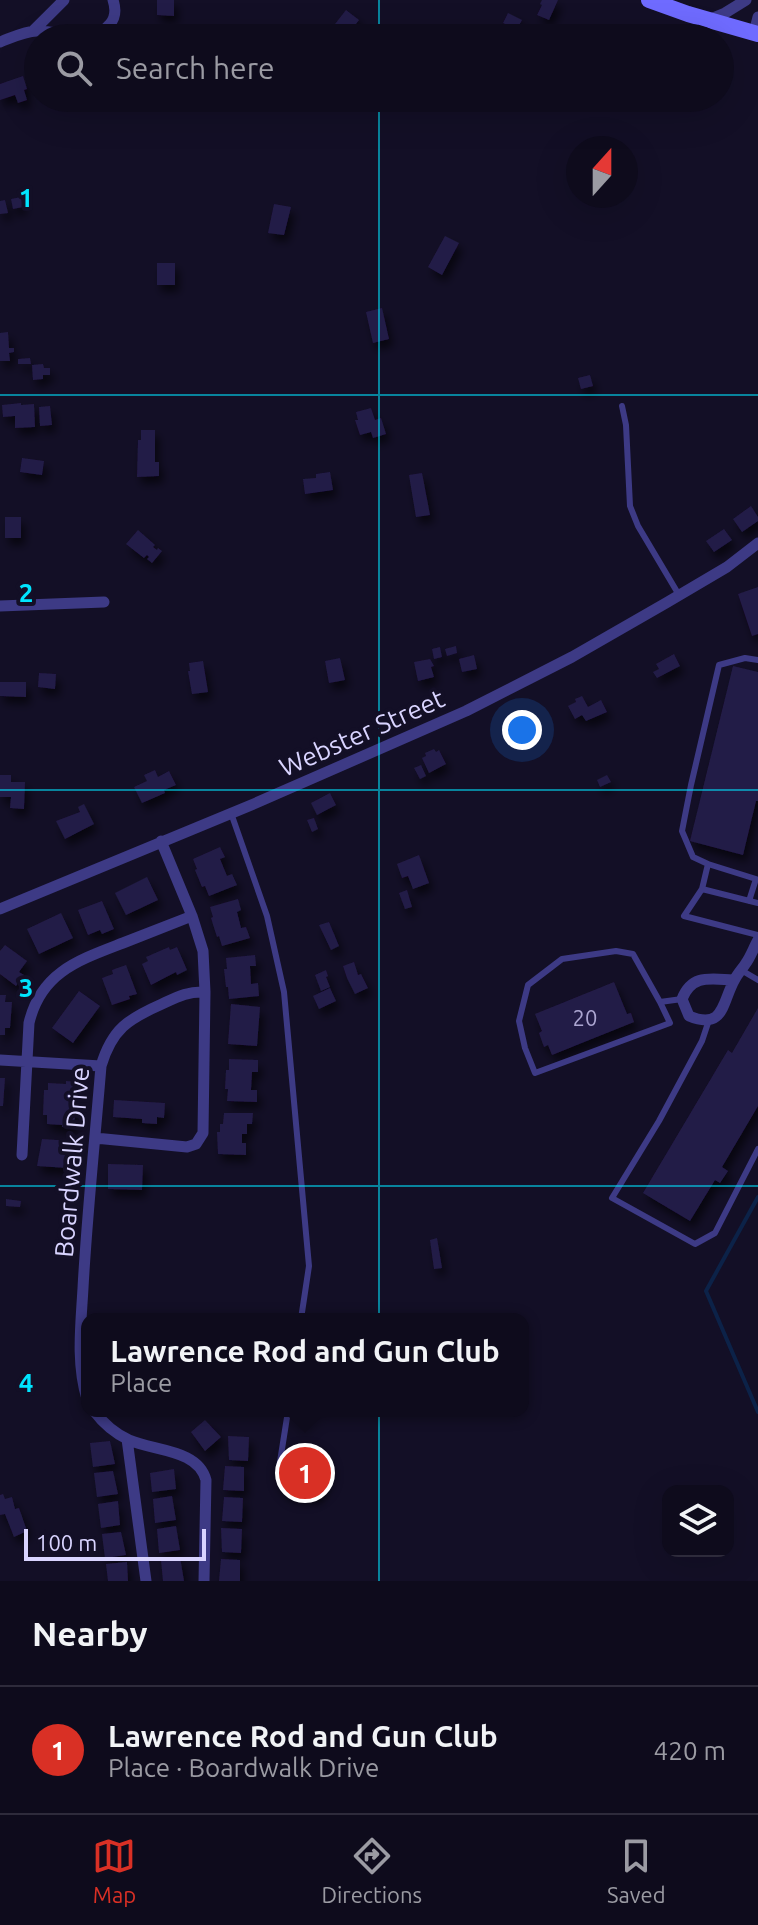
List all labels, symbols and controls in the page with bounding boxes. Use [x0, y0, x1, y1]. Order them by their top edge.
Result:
search box [24, 24, 734, 112]
icon: search [52, 46, 96, 90]
text: Search here [116, 51, 275, 85]
north arrow [566, 136, 638, 208]
text: 1 [19, 183, 33, 212]
text: 2 [19, 578, 33, 607]
street label: Webster Street [275, 683, 449, 782]
your location [502, 710, 542, 750]
text: 3 [19, 973, 33, 1002]
house number: 20 [573, 1005, 597, 1030]
street label: Boardwalk Drive [49, 1066, 94, 1258]
popup [81, 1313, 529, 1417]
text: Lawrence Rod and Gun Club [110, 1334, 500, 1368]
text: 4 [19, 1368, 33, 1397]
text: Place [110, 1368, 172, 1397]
pin: 1 [279, 1443, 331, 1503]
map controls [662, 1485, 734, 1557]
button: layers [662, 1485, 734, 1557]
scale bar [24, 1525, 206, 1561]
text: 100 m [36, 1530, 97, 1555]
text: Nearby [32, 1614, 147, 1652]
text: Lawrence Rod and Gun Club [108, 1719, 498, 1753]
text: 1 [51, 1736, 65, 1765]
text: 420 m [654, 1736, 726, 1765]
text: Place · Boardwalk Drive [108, 1753, 379, 1782]
tab: Map [92, 1834, 136, 1907]
tab: Directions [321, 1834, 422, 1907]
tab: Saved [607, 1834, 666, 1907]

